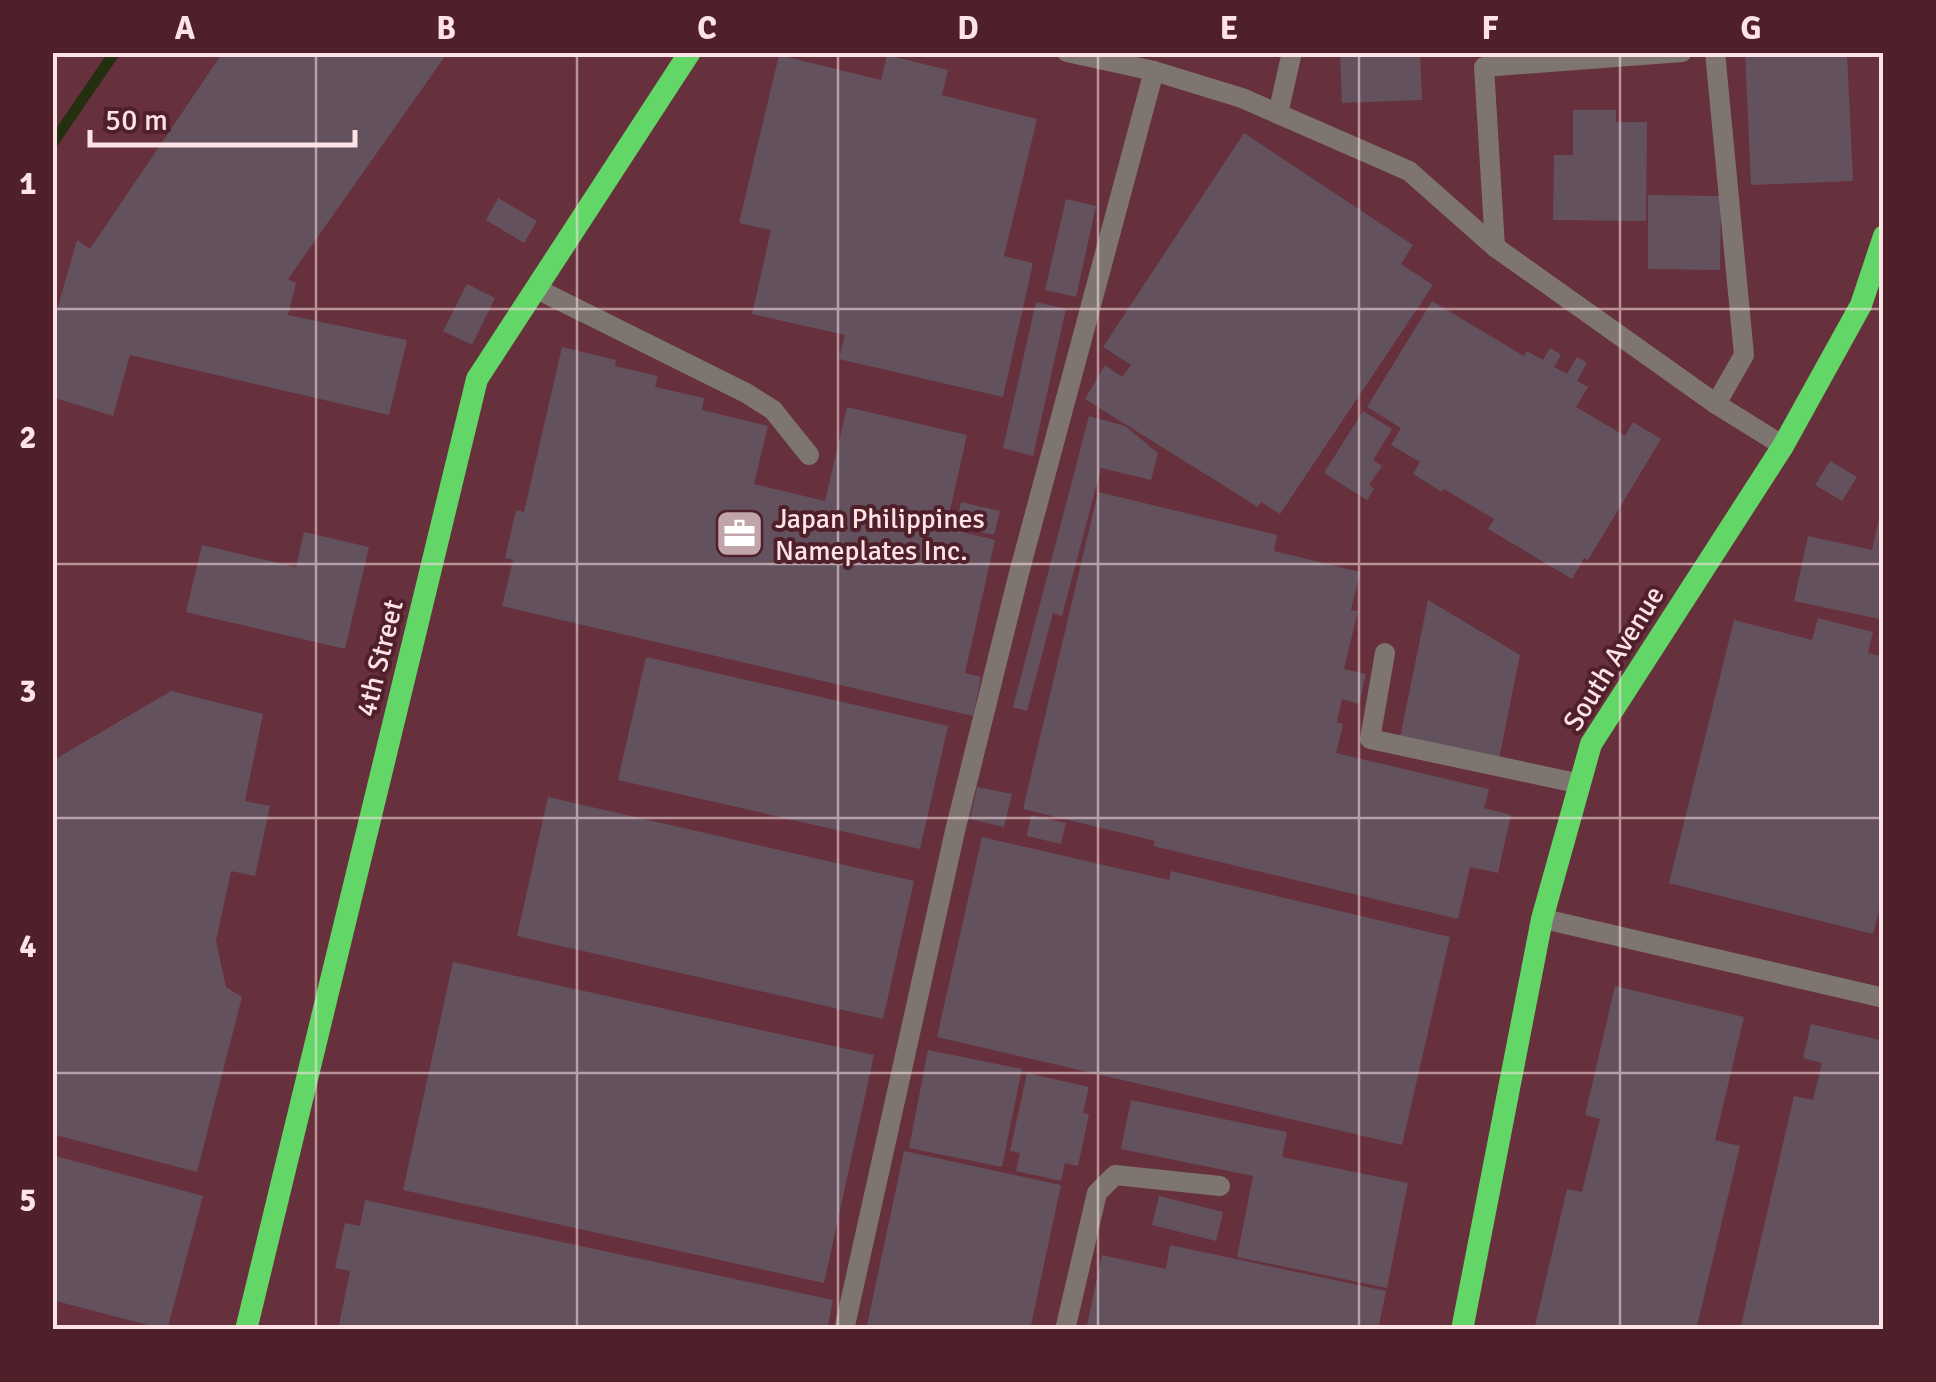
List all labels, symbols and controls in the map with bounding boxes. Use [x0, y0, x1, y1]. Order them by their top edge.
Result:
text: A [175, 9, 196, 48]
text: B [436, 9, 456, 48]
text: C [697, 9, 717, 48]
text: D [957, 9, 979, 48]
text: E [1220, 9, 1238, 48]
text: F [1481, 9, 1499, 48]
text: G [1741, 9, 1761, 48]
scale bar [90, 85, 355, 147]
text: 50 m [105, 102, 168, 139]
text: 1 [19, 164, 37, 203]
text: 2 [19, 418, 37, 457]
place label: Japan Philippines Nameplates Inc. [775, 502, 985, 568]
office icon: Japan Philippines Nameplates Inc. [714, 508, 766, 560]
street label: South Avenue [1556, 580, 1672, 737]
street label: 4th Street [349, 596, 411, 720]
text: 3 [19, 672, 37, 711]
text: 4 [19, 927, 37, 966]
text: 5 [19, 1181, 37, 1220]

